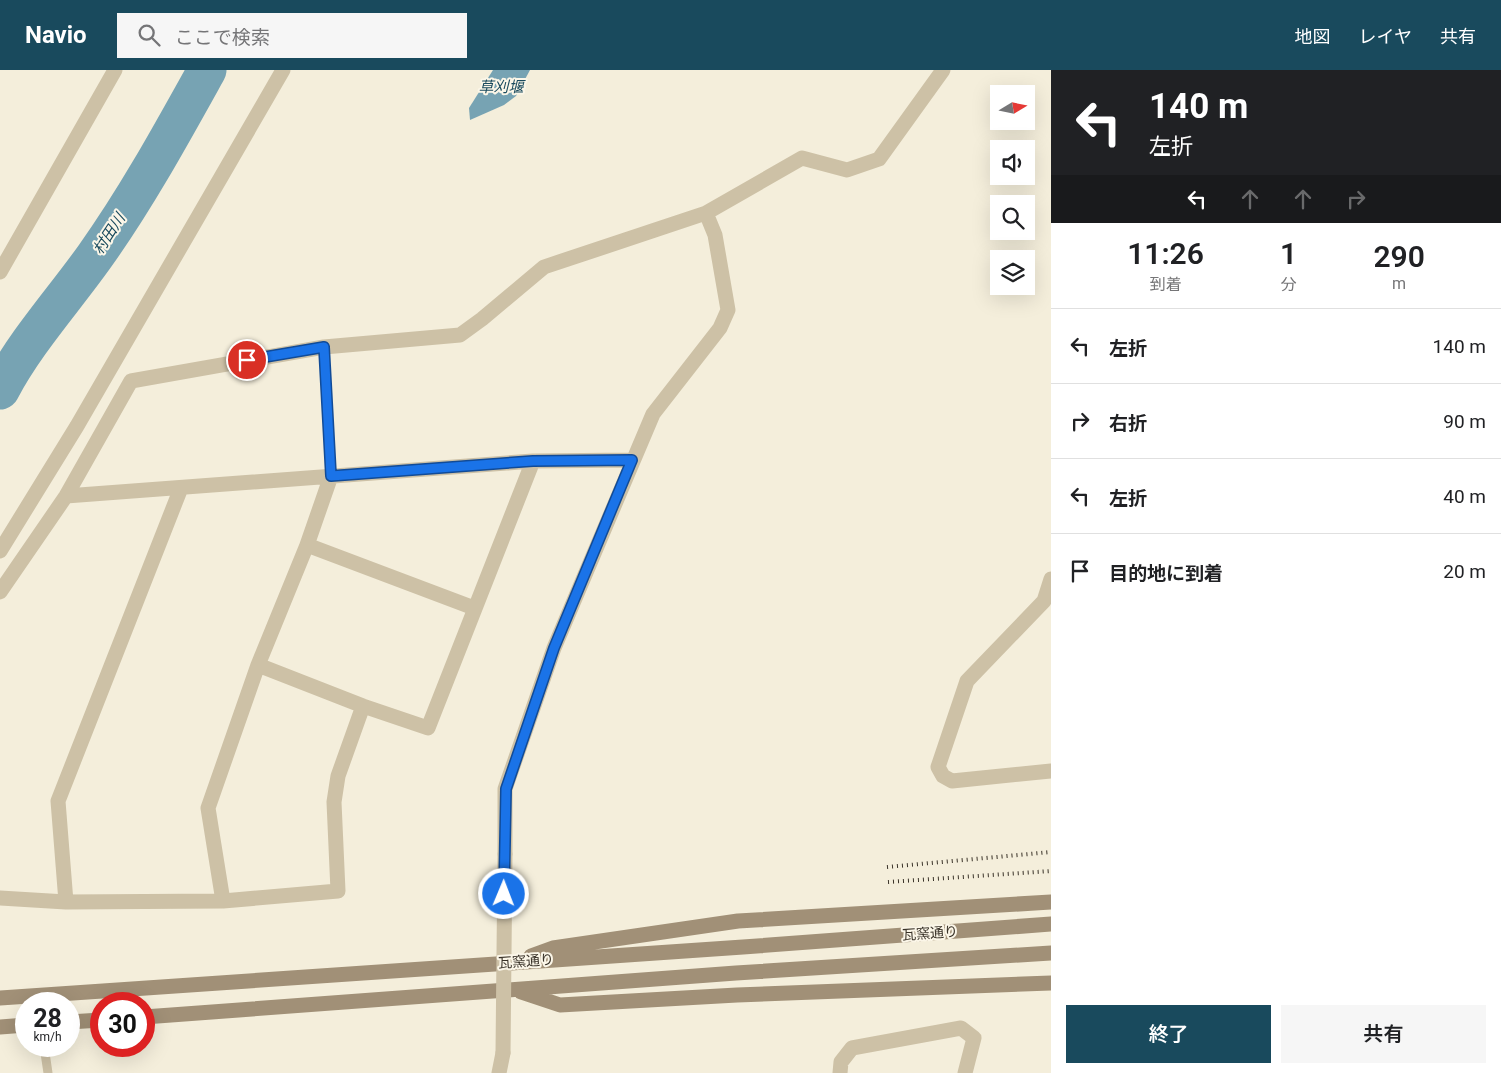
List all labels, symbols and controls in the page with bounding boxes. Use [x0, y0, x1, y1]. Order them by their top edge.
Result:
search box [117, 13, 467, 58]
text: Navio [25, 21, 87, 49]
icon: search [135, 21, 163, 49]
text: ここで検索 [175, 26, 270, 49]
text: 地図 [1295, 26, 1331, 47]
text: レイヤ [1359, 26, 1412, 47]
text: 共有 [1440, 26, 1476, 47]
water label: 草刈堰 [478, 78, 526, 96]
north arrow [990, 85, 1035, 130]
map controls [990, 85, 1035, 295]
text: 140 m [1149, 86, 1248, 127]
icon: left [1066, 90, 1131, 155]
text: 左折 [1149, 134, 1193, 159]
button: sound [990, 140, 1035, 185]
icon: left [1183, 185, 1211, 213]
icon: ahead [1236, 185, 1264, 213]
icon: ahead [1289, 185, 1317, 213]
icon: right [1342, 185, 1370, 213]
button: search [990, 195, 1035, 240]
water label: 村田川 [89, 209, 130, 258]
text: 11:26 [1127, 236, 1204, 271]
text: 1 [1280, 236, 1297, 271]
text: 290 [1373, 239, 1425, 274]
button: layers [990, 250, 1035, 295]
text: m [1392, 274, 1406, 293]
text: 到着 [1150, 275, 1182, 294]
text: 分 [1281, 275, 1297, 294]
icon: left [1066, 332, 1094, 360]
text: 140 m [1433, 335, 1486, 358]
text: 左折 [1109, 337, 1147, 360]
pin [226, 339, 268, 381]
icon: arrive [233, 346, 261, 374]
icon: right [1066, 407, 1094, 435]
text: 90 m [1443, 410, 1486, 433]
text: 右折 [1109, 412, 1147, 435]
icon: left [1066, 482, 1094, 510]
text: 40 m [1443, 485, 1486, 508]
text: 左折 [1109, 487, 1147, 510]
icon: arrive [1066, 557, 1094, 585]
text: 20 m [1443, 560, 1486, 583]
text: 目的地に到着 [1109, 562, 1223, 585]
position arrow [477, 867, 529, 919]
street label: 瓦窯通り [902, 923, 958, 943]
street label: 瓦窯通り [498, 951, 554, 971]
speed limit sign: 30 [90, 992, 155, 1057]
text: 28 [33, 1004, 62, 1033]
button: 終了 [1066, 1005, 1271, 1063]
button: 共有 [1281, 1005, 1486, 1063]
text: km/h [33, 1030, 62, 1044]

